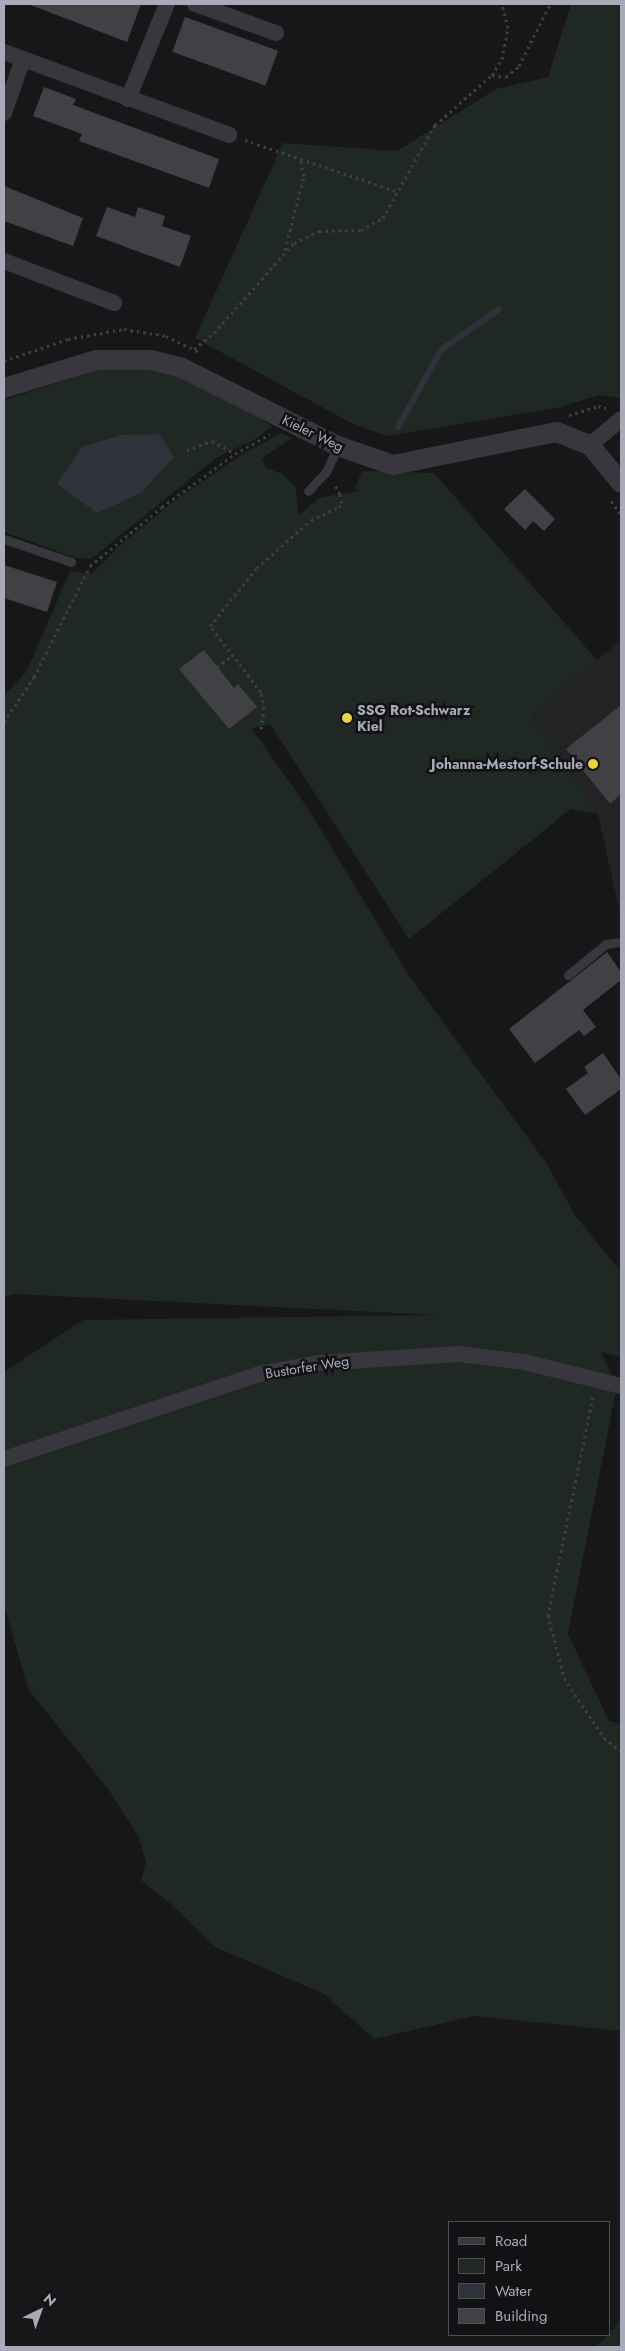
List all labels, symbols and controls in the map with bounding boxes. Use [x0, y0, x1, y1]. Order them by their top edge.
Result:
street label: Kieler Weg [280, 411, 346, 455]
place label: SSG Rot-Schwarz Kiel [357, 702, 470, 734]
marker: SSG Rot-Schwarz Kiel [341, 712, 353, 724]
place label: Johanna-Mestorf-Schule [431, 756, 583, 772]
marker: Johanna-Mestorf-Schule [587, 758, 599, 770]
street label: Bustorfer Weg [264, 1352, 350, 1382]
legend [448, 2221, 610, 2336]
text: Road [495, 2230, 527, 2252]
text: Park [495, 2255, 522, 2277]
text: Water [495, 2280, 532, 2302]
north arrow [15, 2286, 65, 2336]
text: N [39, 2289, 61, 2311]
text: Building [495, 2305, 547, 2327]

